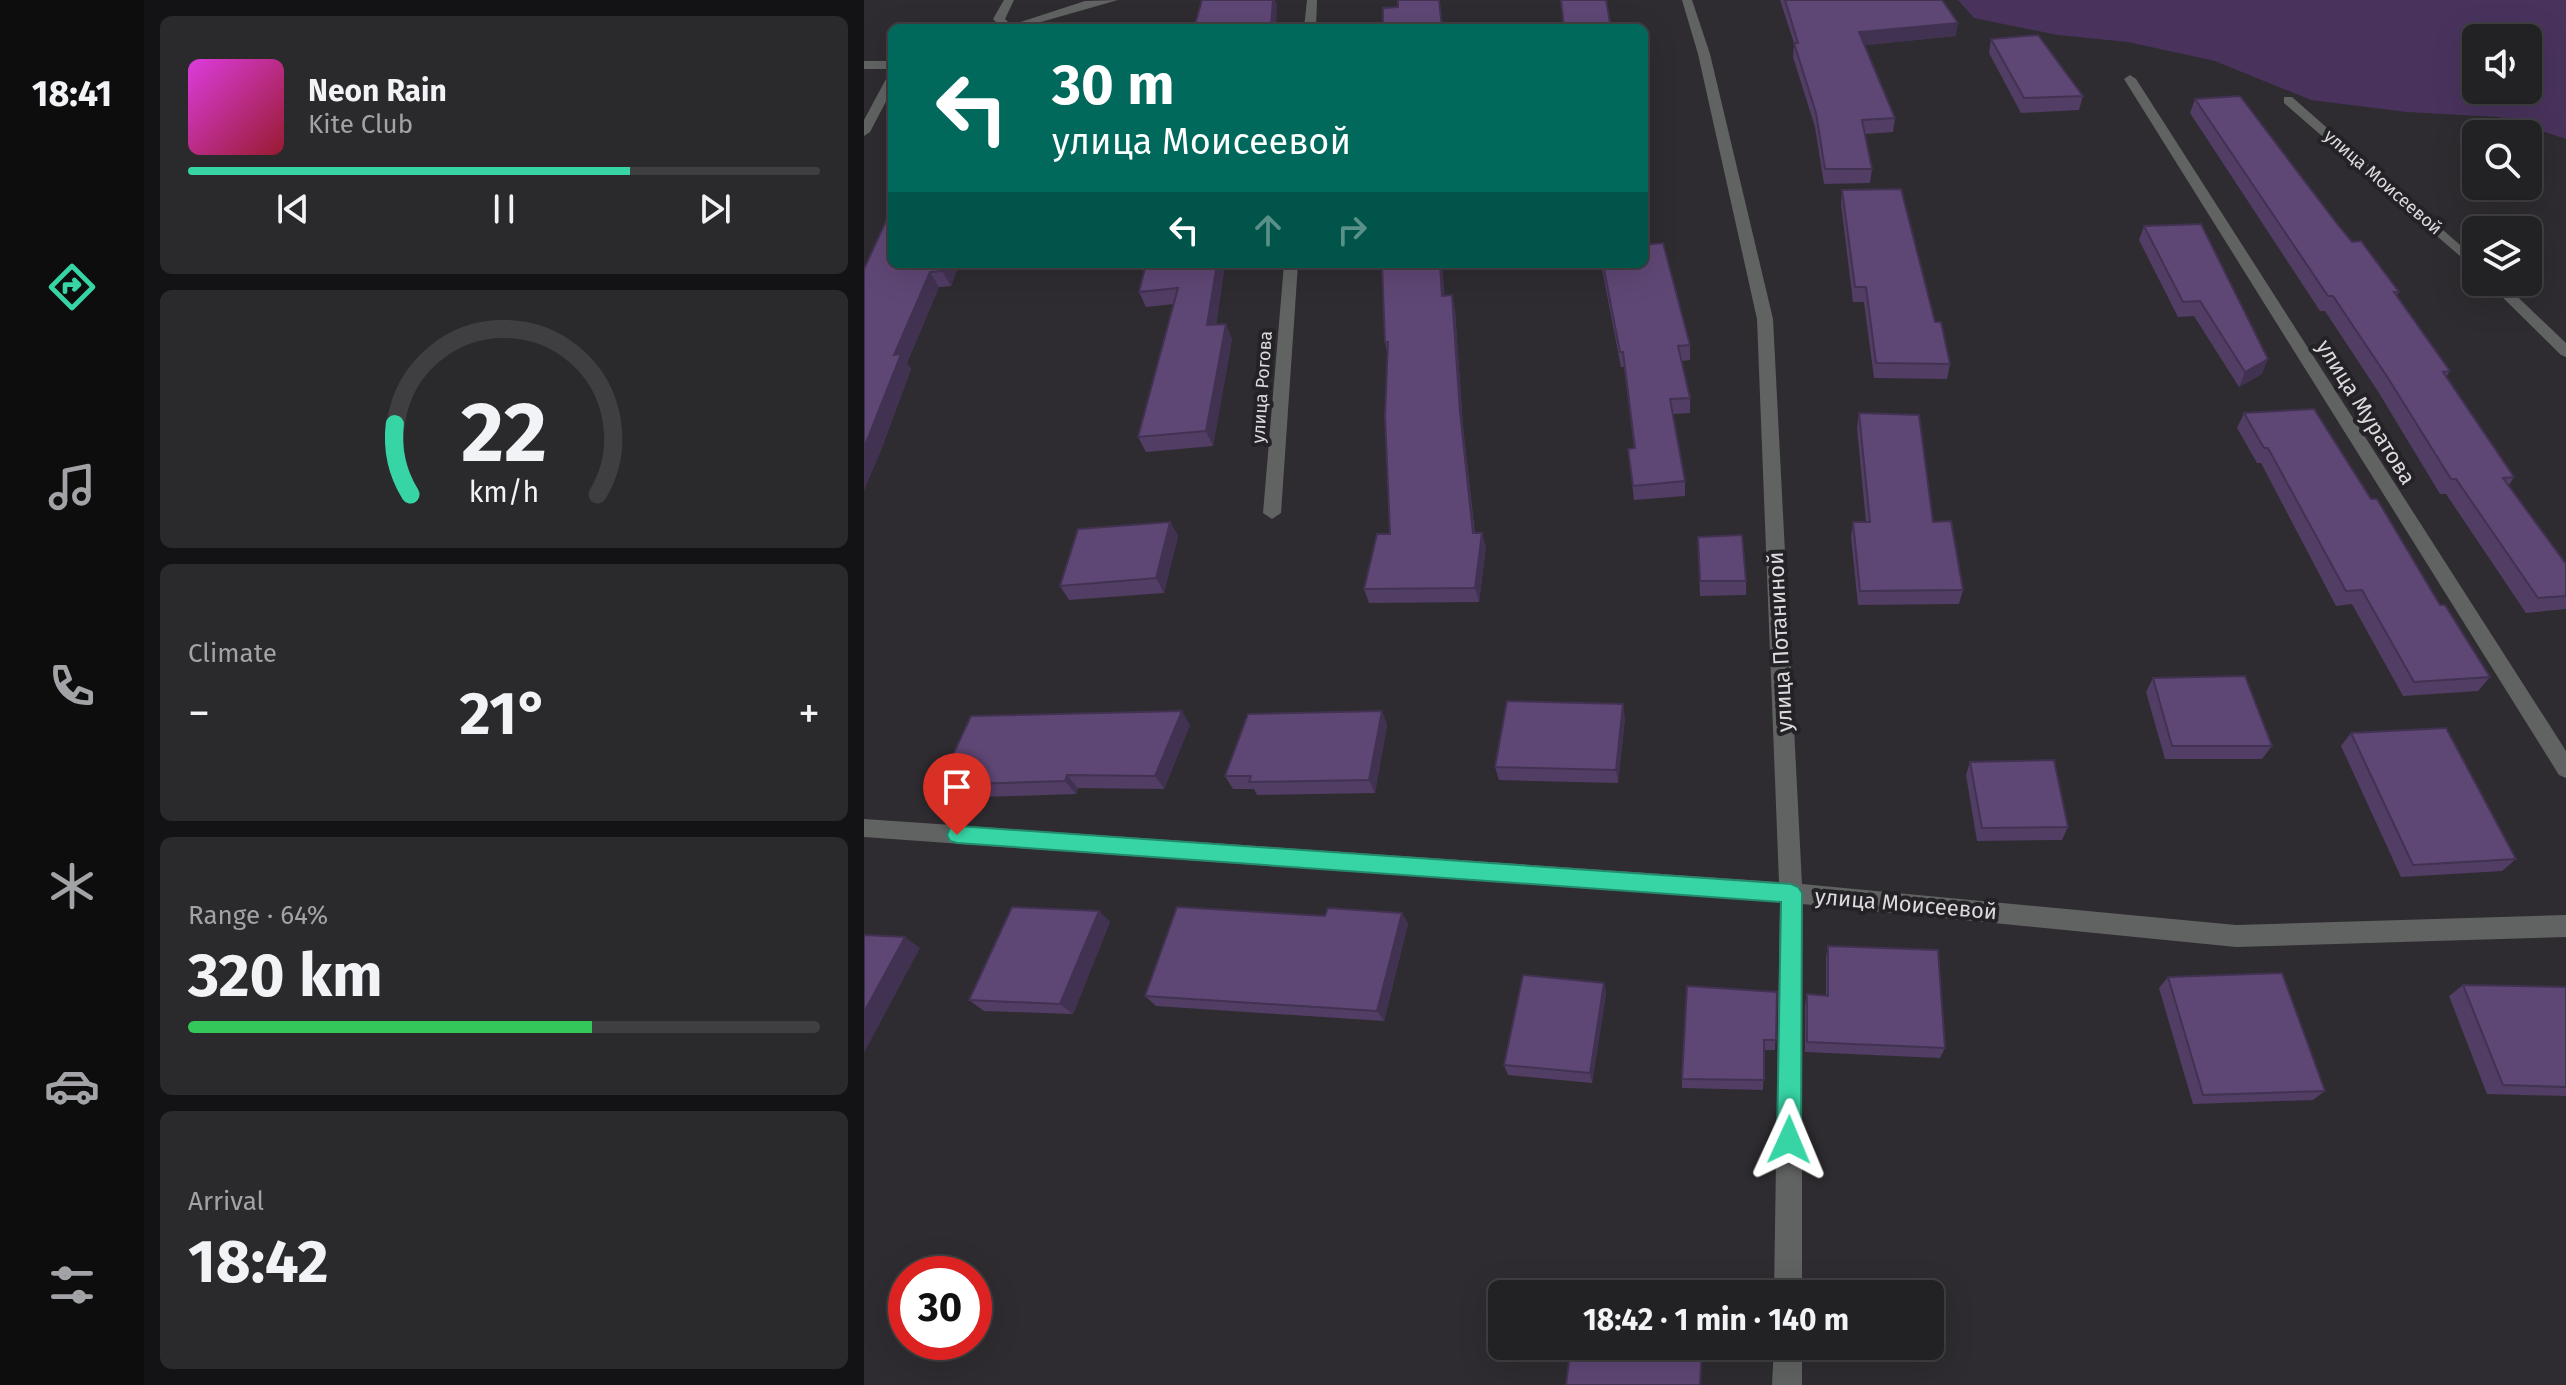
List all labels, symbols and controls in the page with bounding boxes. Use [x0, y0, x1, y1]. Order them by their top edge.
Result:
map controls [2462, 24, 2542, 296]
button: sound [2462, 24, 2542, 104]
text: 30 m [1052, 52, 1174, 119]
icon: left [920, 56, 1024, 160]
text: 18:41 [32, 72, 112, 116]
text: Neon Rain [308, 73, 447, 109]
text: Kite Club [308, 109, 413, 140]
text: улица Моисеевой [1052, 120, 1351, 164]
button: search [2462, 120, 2542, 200]
street label: улица Моисеевой [2319, 125, 2447, 239]
icon: previous [271, 187, 315, 231]
icon: pause [482, 187, 526, 231]
icon: next [693, 187, 737, 231]
icon: left [1162, 208, 1206, 252]
icon: ahead [1246, 208, 1290, 252]
icon: right [1330, 208, 1374, 252]
button: layers [2462, 216, 2542, 296]
icon: directions [44, 259, 100, 315]
street label: улица Рогова [1247, 330, 1277, 444]
street label: улица Муратова [2311, 335, 2421, 489]
text: 22 [461, 382, 547, 482]
icon: music [44, 459, 100, 515]
text: km/h [469, 475, 539, 510]
street label: улица Потаниной [1762, 551, 1798, 733]
text: Climate [188, 638, 277, 669]
icon: phone [44, 658, 100, 714]
text: 21° [460, 678, 548, 750]
text: − [188, 687, 210, 740]
text: + [798, 687, 820, 740]
pin [923, 753, 991, 835]
icon: arrive [935, 765, 979, 809]
icon: climate [44, 858, 100, 914]
street label: улица Моисеевой [1814, 883, 1998, 925]
text: Range · 64% [188, 900, 328, 931]
text: 320 km [188, 940, 383, 1012]
icon: car [44, 1058, 100, 1114]
position arrow [1747, 1098, 1831, 1182]
text: Arrival [188, 1186, 264, 1217]
text: 18:42 [188, 1226, 329, 1298]
speed limit sign: 30 [888, 1256, 992, 1360]
icon: filters [44, 1257, 100, 1313]
text: 18:42 · 1 min · 140 m [1583, 1302, 1849, 1338]

